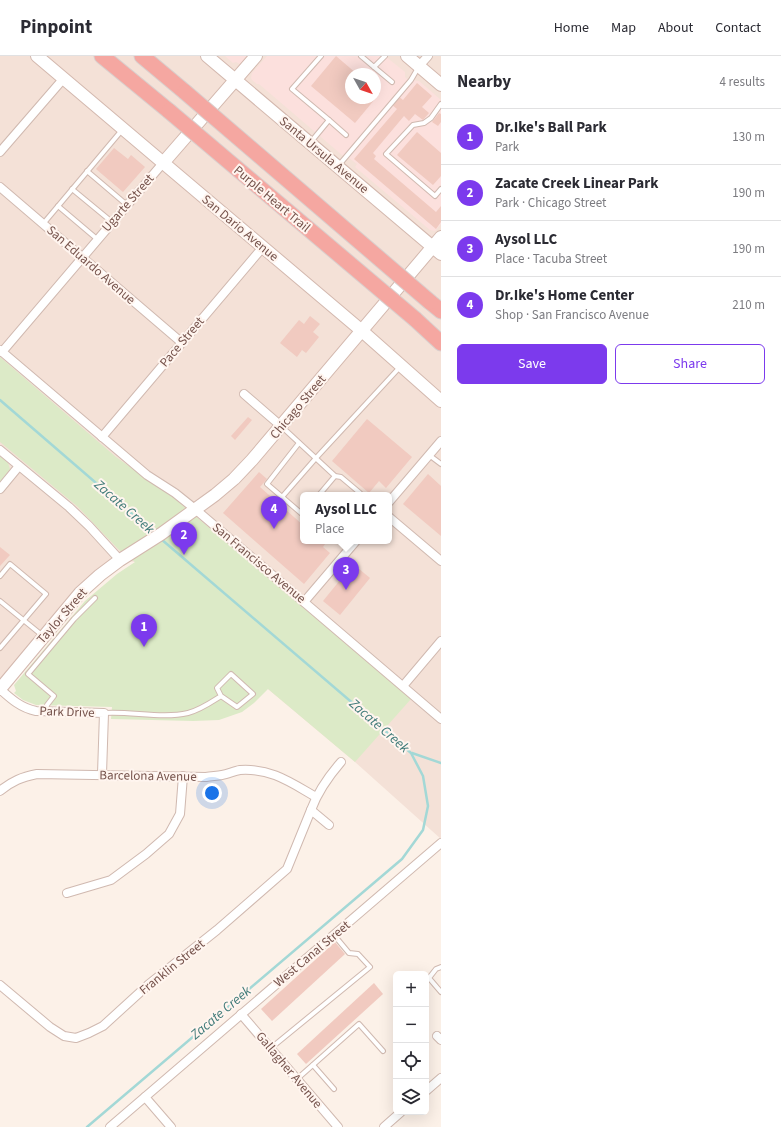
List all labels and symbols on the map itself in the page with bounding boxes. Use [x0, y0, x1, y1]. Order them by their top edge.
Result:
north arrow [345, 68, 381, 104]
street label: Santa Ursula Avenue [275, 112, 373, 198]
street label: Purple Heart Trail [230, 162, 314, 236]
street label: Ugarte Street [98, 170, 159, 236]
street label: San Dario Avenue [198, 191, 282, 265]
street label: San Eduardo Avenue [43, 221, 139, 309]
street label: Pace Street [156, 313, 209, 371]
street label: Chicago Street [266, 371, 331, 443]
water label: Zacate Creek [89, 474, 159, 539]
pin: 4 [261, 496, 287, 529]
street label: San Francisco Avenue [208, 518, 310, 608]
pin: 2 [171, 522, 197, 555]
pin: 3 [333, 557, 359, 590]
street label: Taylor Street [33, 584, 92, 648]
pin: 1 [131, 614, 157, 647]
water label: Zacate Creek [344, 693, 414, 758]
street label: Park Drive [39, 702, 95, 722]
street label: Barcelona Avenue [99, 766, 197, 786]
your location [202, 783, 222, 803]
street label: West Canal Street [270, 916, 355, 991]
street label: Franklin Street [136, 935, 209, 999]
water label: Zacate Creek [185, 981, 256, 1045]
street label: Gallagher Avenue [252, 1028, 326, 1112]

